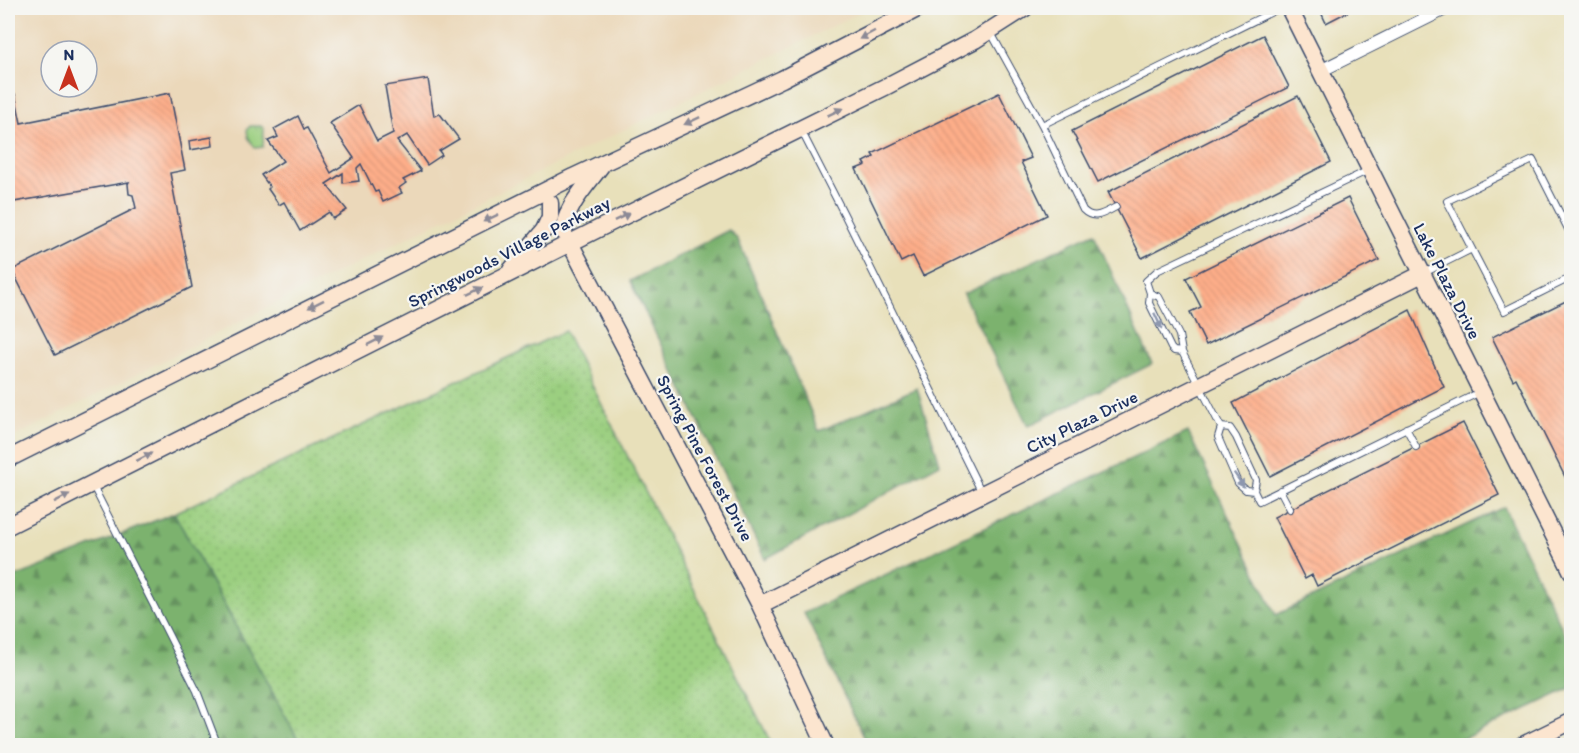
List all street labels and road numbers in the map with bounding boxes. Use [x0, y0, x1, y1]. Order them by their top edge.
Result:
street label: Springwoods Village Parkway [404, 191, 614, 313]
street label: Lake Plaza Drive [1408, 219, 1486, 343]
street label: Spring Pine Forest Drive [652, 371, 758, 545]
street label: City Plaza Drive [1023, 385, 1141, 459]

